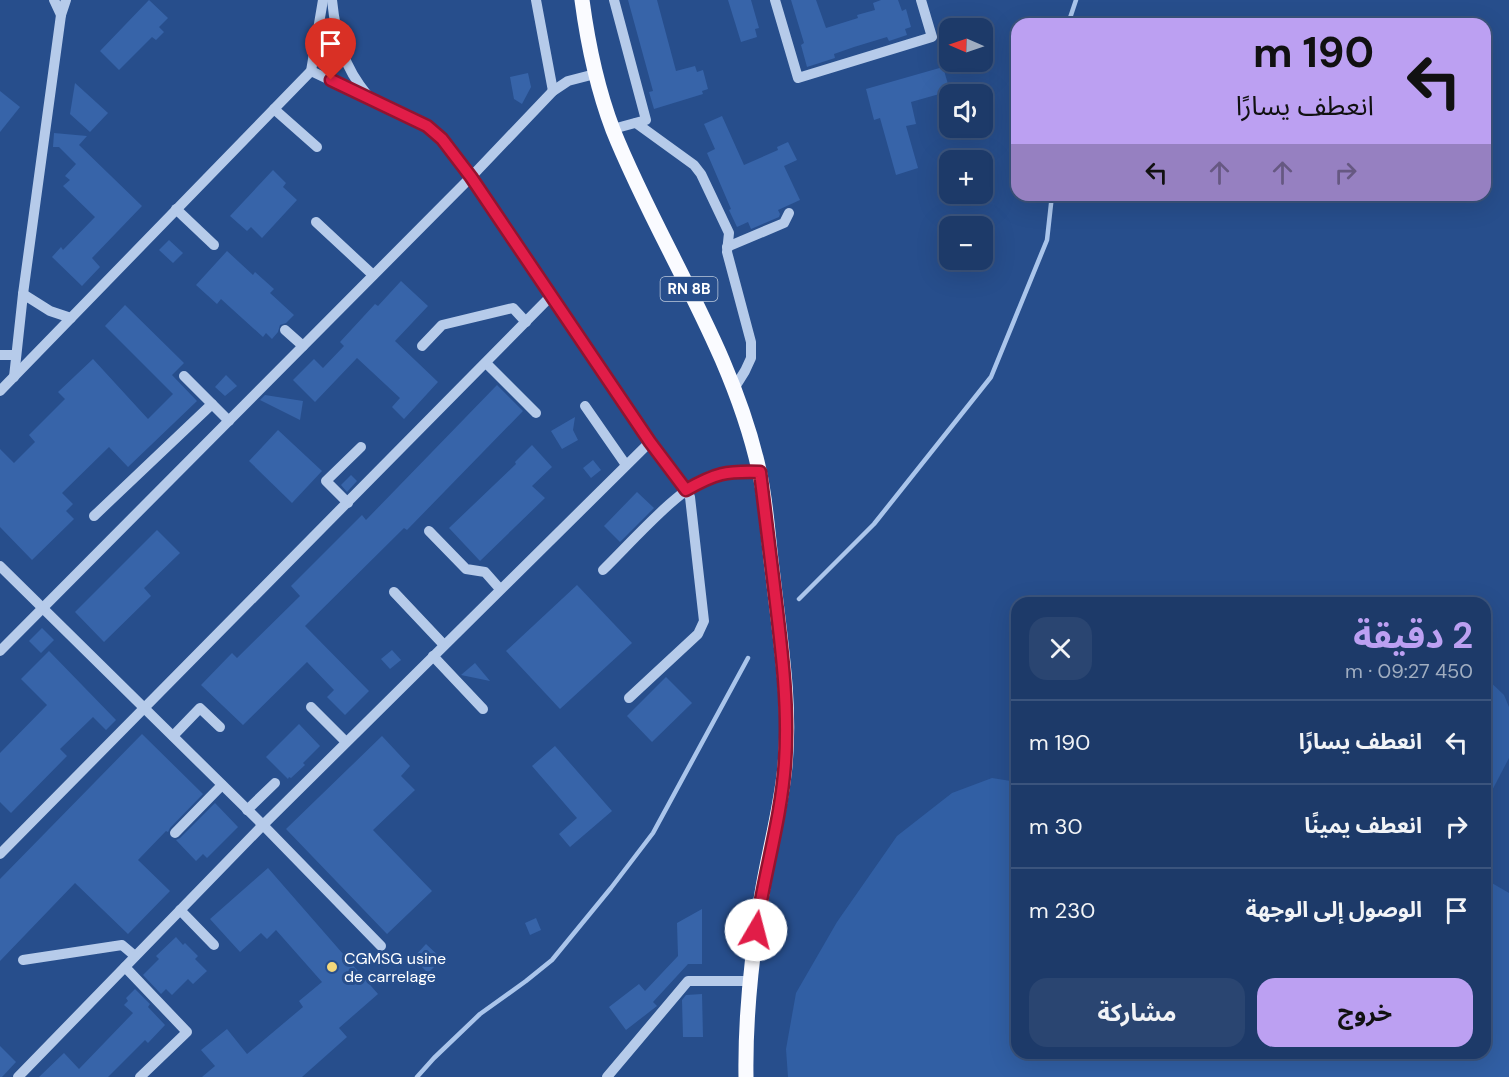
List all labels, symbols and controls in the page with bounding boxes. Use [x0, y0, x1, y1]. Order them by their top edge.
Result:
pin [305, 18, 356, 80]
north arrow [939, 18, 993, 72]
map controls [939, 18, 993, 270]
text: 190 m [1253, 25, 1374, 80]
icon: arrive [314, 27, 347, 60]
icon: left [1395, 42, 1473, 120]
button: sound [939, 84, 993, 138]
text: انعطف يسارًا [1236, 88, 1374, 123]
button: + [939, 150, 993, 204]
icon: left [1140, 156, 1173, 189]
icon: ahead [1203, 156, 1236, 189]
icon: ahead [1266, 156, 1299, 189]
icon: right [1329, 156, 1362, 189]
button: − [939, 216, 993, 270]
road number: RN 8B [660, 277, 718, 301]
text: 2 دقيقة [1353, 612, 1473, 659]
button: close [1029, 617, 1092, 680]
text: 450 m · 09:27 [1345, 658, 1473, 684]
icon: left [1440, 726, 1473, 759]
text: انعطف يسارًا [1299, 727, 1422, 756]
text: 190 m [1029, 728, 1090, 757]
icon: right [1440, 810, 1473, 843]
text: انعطف يمينًا [1304, 811, 1422, 840]
text: 30 m [1029, 812, 1083, 841]
icon: arrive [1440, 894, 1473, 927]
text: الوصول إلى الوجهة [1246, 895, 1422, 924]
text: 230 m [1029, 896, 1095, 925]
position arrow [724, 898, 788, 962]
place label: CGMSG usine de carrelage [344, 948, 446, 987]
marker: CGMSG usine de carrelage [325, 960, 339, 974]
button: مشاركة [1029, 978, 1245, 1047]
button: خروج [1257, 978, 1473, 1047]

